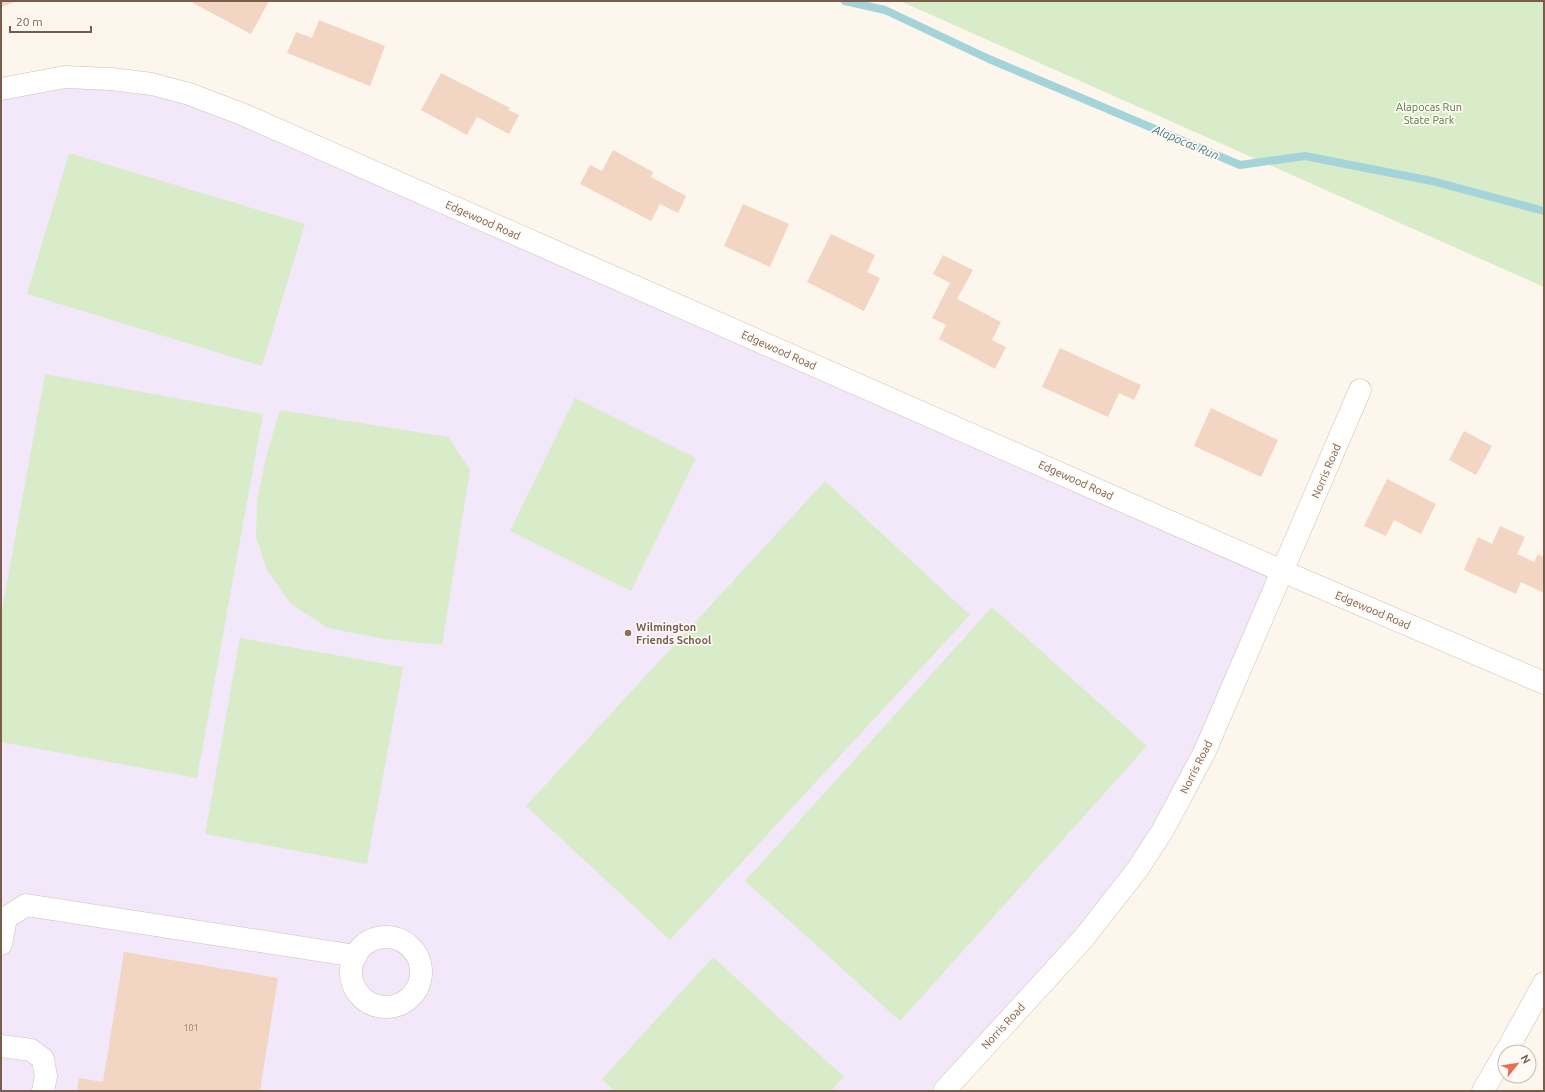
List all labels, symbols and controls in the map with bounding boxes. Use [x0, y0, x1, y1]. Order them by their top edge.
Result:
scale bar [10, 8, 91, 34]
text: 20 m [16, 15, 43, 28]
park label: Alapocas Run State Park [1396, 101, 1462, 126]
water label: Alapocas Run [1150, 122, 1221, 162]
street label: Edgewood Road [444, 198, 522, 242]
street label: Edgewood Road [740, 328, 818, 372]
street label: Norris Road [1309, 442, 1343, 500]
street label: Edgewood Road [1037, 458, 1115, 502]
street label: Edgewood Road [1334, 589, 1412, 631]
place label: Wilmington Friends School [636, 621, 712, 646]
marker: Wilmington Friends School [623, 628, 633, 638]
street label: Norris Road [1177, 738, 1215, 796]
street label: Norris Road [979, 1001, 1027, 1051]
house number: 101 [183, 1023, 199, 1033]
north arrow [1497, 1044, 1537, 1084]
text: N [1518, 1052, 1533, 1066]

